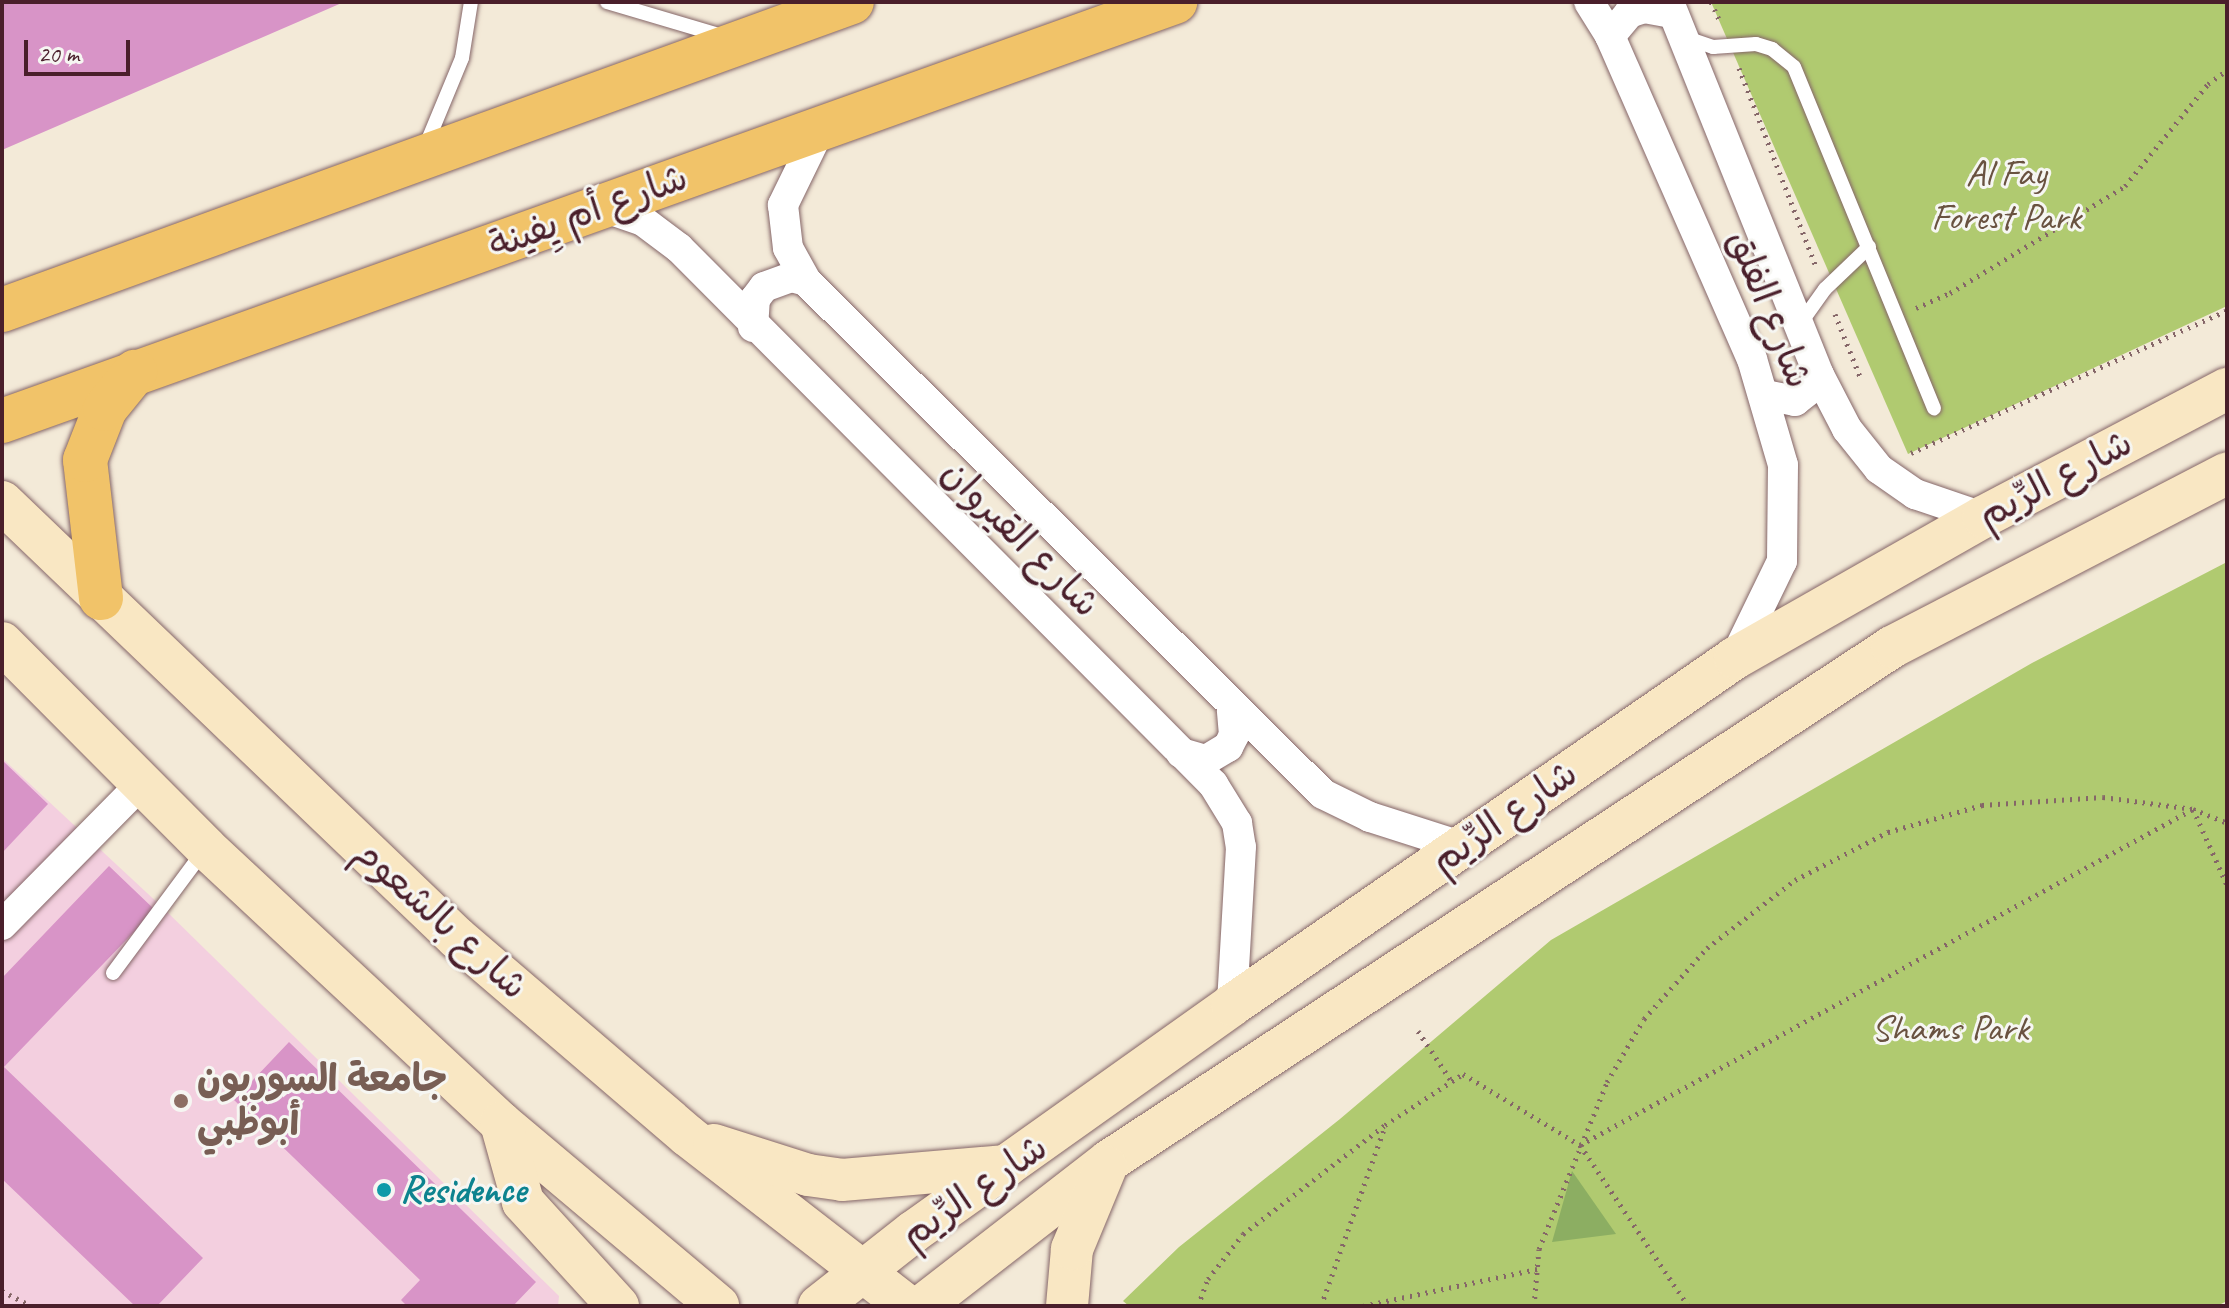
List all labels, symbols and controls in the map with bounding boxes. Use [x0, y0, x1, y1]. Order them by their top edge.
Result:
scale bar [28, 24, 134, 74]
text: 20 m [38, 39, 79, 69]
park label: Al Fay Forest Park [1931, 150, 2081, 240]
street label: شارع أم يِفينة [482, 154, 694, 268]
street label: شارع الفلق [1718, 223, 1822, 395]
street label: شارع الرِّيم [1970, 419, 2140, 539]
street label: شارع القيروان [932, 449, 1110, 627]
street label: شارع الرِّيم [1422, 750, 1586, 884]
street label: شارع بالشعوم [345, 829, 537, 1009]
park label: Shams Park [1870, 1005, 2030, 1051]
place label: جامعة السوربون أبوظبي [197, 1056, 447, 1146]
marker: جامعة السوربون أبوظبي [172, 1092, 190, 1110]
street label: شارع الرِّيم [892, 1124, 1056, 1258]
place label: Residence [400, 1167, 526, 1213]
marker: Residence [375, 1181, 393, 1199]

